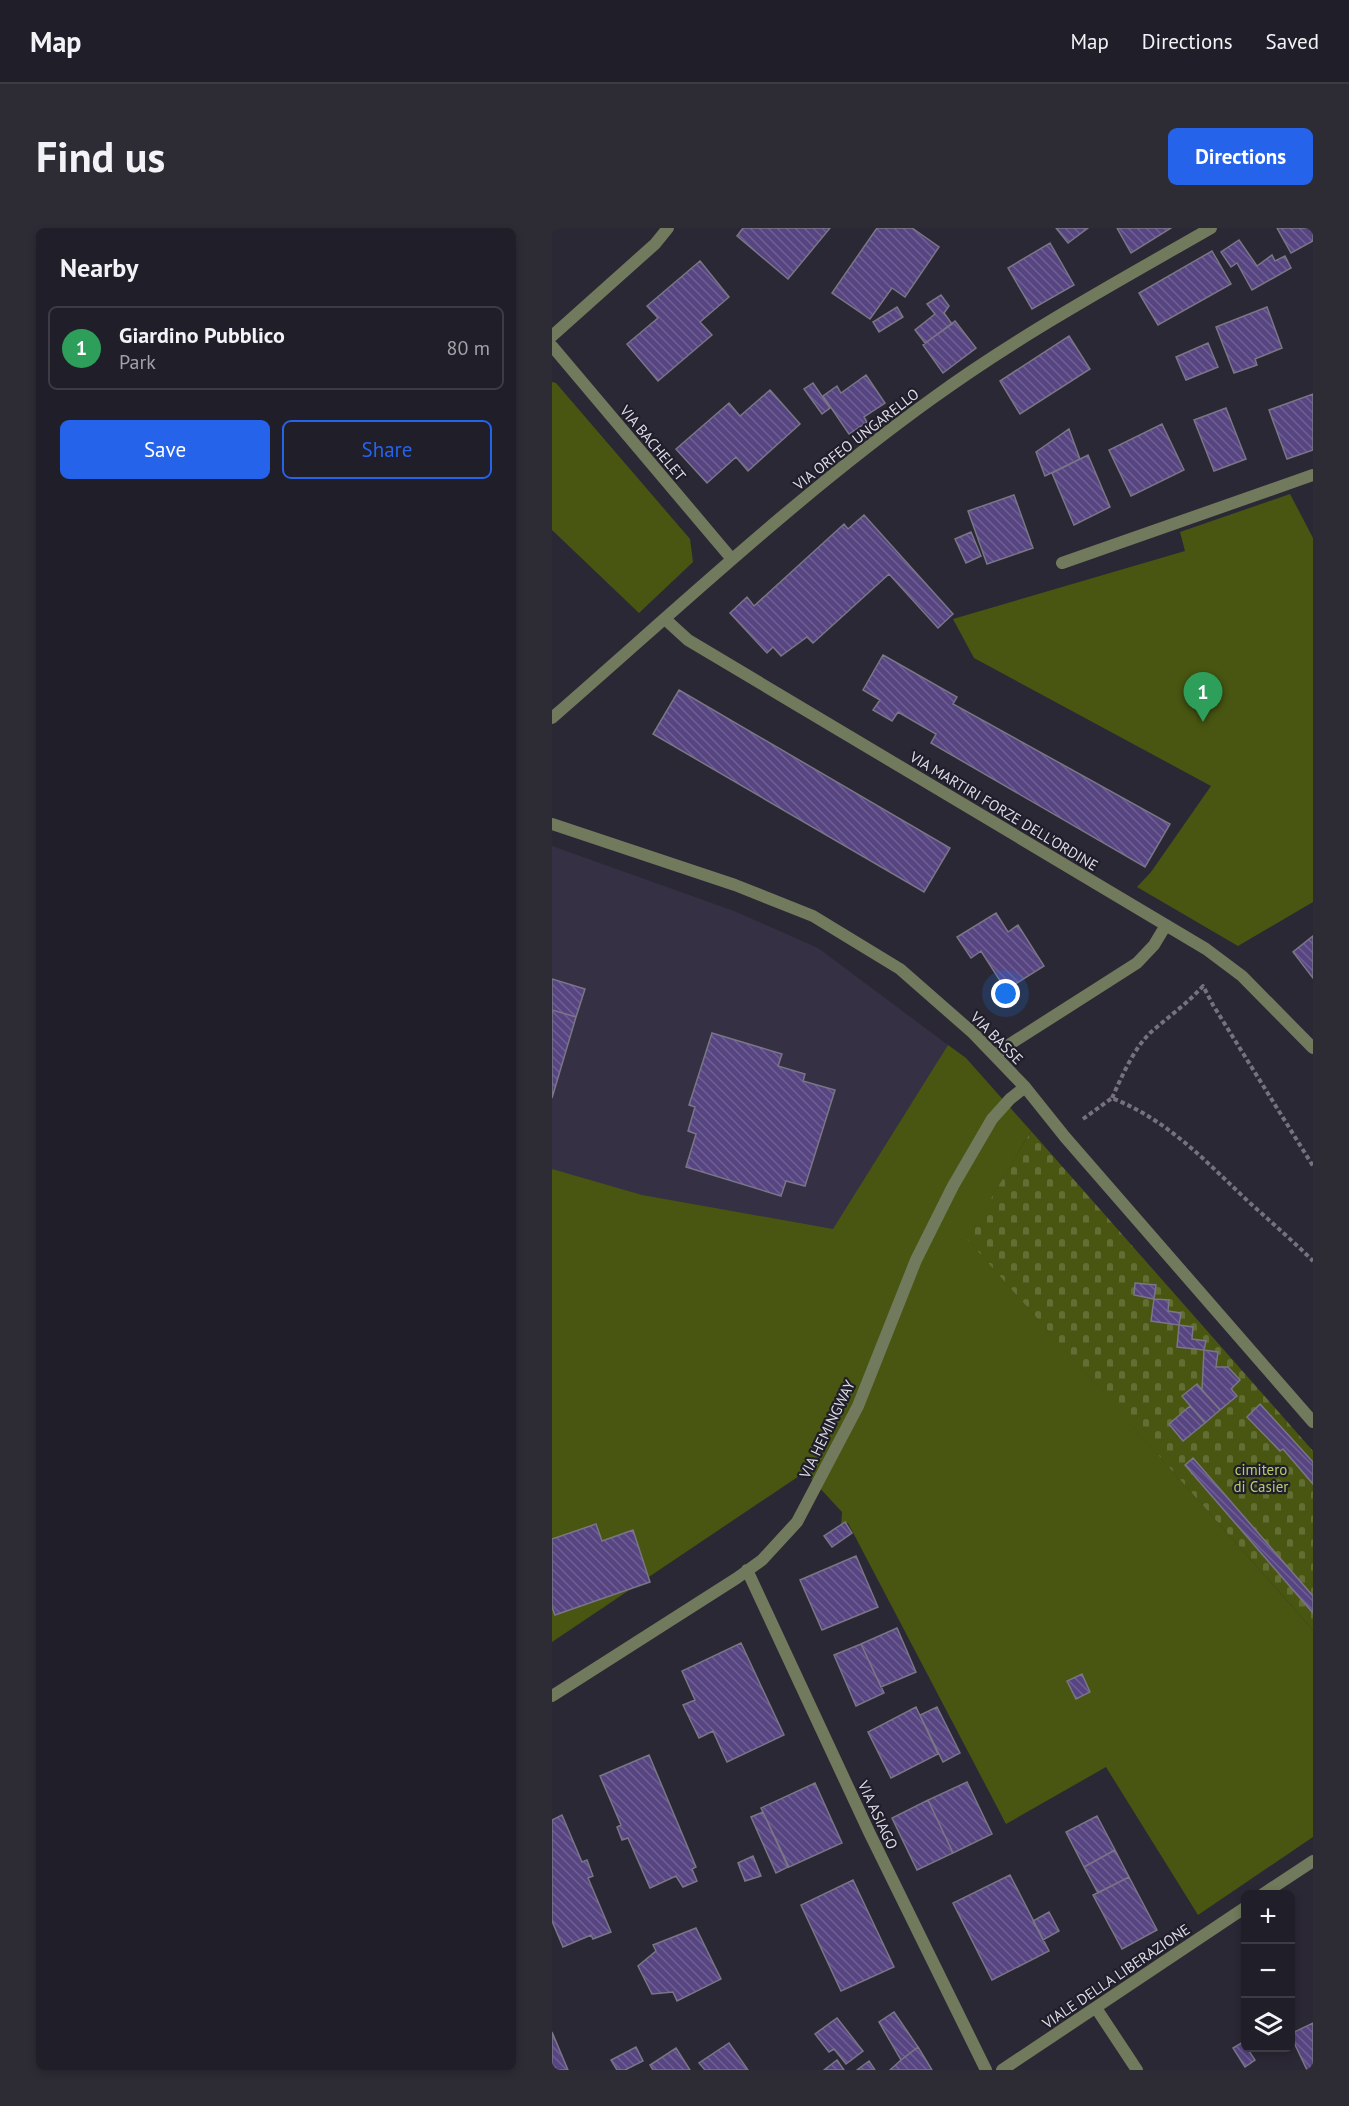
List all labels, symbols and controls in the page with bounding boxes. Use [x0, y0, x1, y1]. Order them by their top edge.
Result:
text: Map [30, 23, 81, 60]
text: Map [1070, 28, 1109, 55]
text: Directions [1142, 28, 1233, 55]
text: Saved [1266, 28, 1319, 55]
button: Directions [1168, 128, 1313, 185]
text: Find us [36, 129, 165, 184]
text: Nearby [60, 251, 138, 284]
text: Giardino Pubblico [119, 321, 285, 349]
text: 1 [76, 335, 87, 361]
text: 80 m [447, 335, 490, 361]
text: Park [119, 349, 156, 375]
street label: VIA ORFEO UNGARELLO [789, 384, 922, 494]
street label: VIA BACHELET [615, 400, 691, 485]
button: Save [60, 420, 270, 479]
button: Share [282, 420, 492, 479]
pin: 1 [1184, 672, 1222, 722]
street label: VIA MARTIRI FORZE DELL'ORDINE [906, 747, 1102, 875]
your location [991, 979, 1020, 1008]
street label: VIA BASSE [966, 1007, 1027, 1068]
street label: VIA HEMINGWAY [795, 1376, 859, 1482]
park label: cimitero di Casier [1234, 1460, 1288, 1496]
street label: VIA ASIAGO [853, 1777, 902, 1852]
map controls [1241, 1890, 1295, 2052]
button: + [1241, 1890, 1295, 1944]
street label: VIALE DELLA LIBERAZIONE [1038, 1919, 1193, 2033]
button: − [1241, 1944, 1295, 1998]
button: layers [1241, 1998, 1295, 2052]

